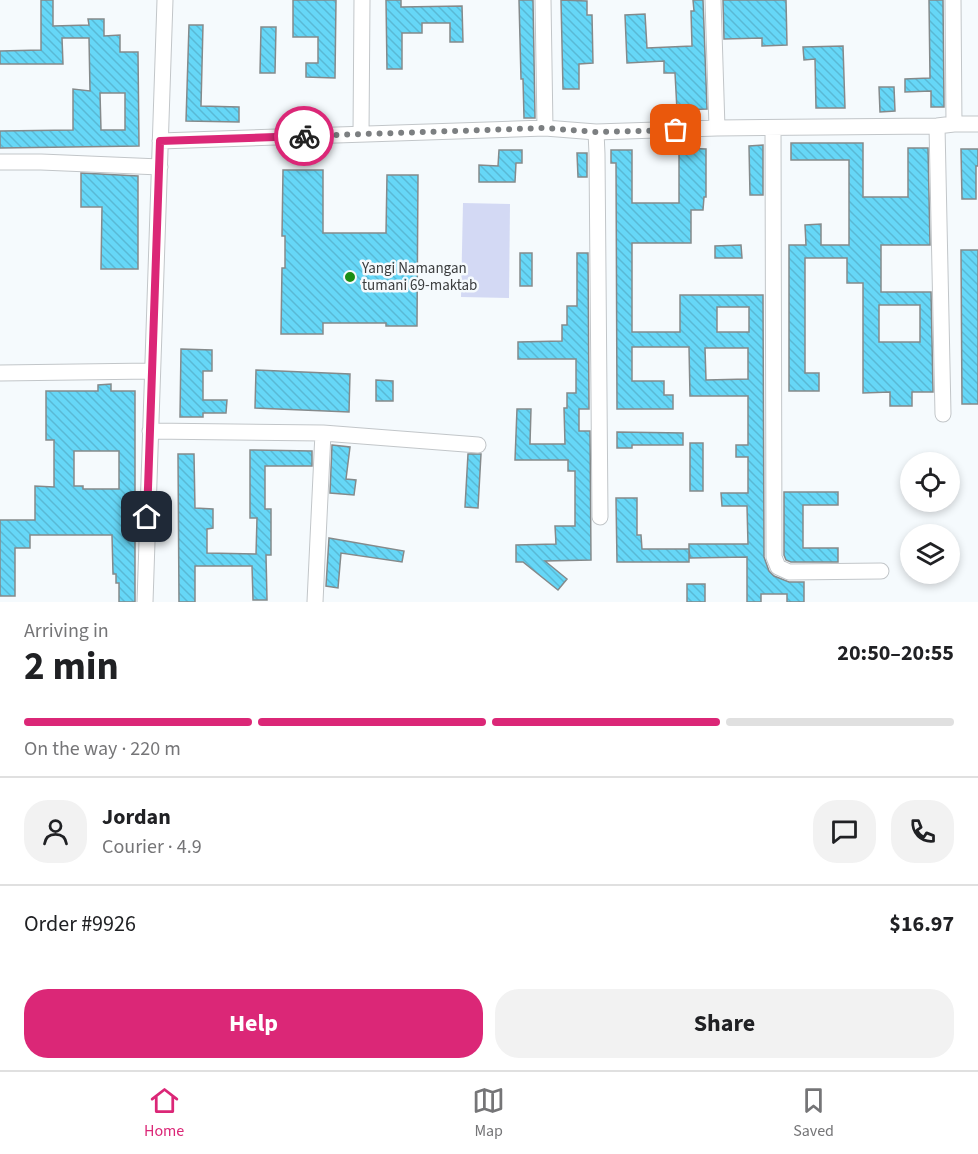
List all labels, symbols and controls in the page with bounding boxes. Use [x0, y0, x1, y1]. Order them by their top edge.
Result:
pin [650, 104, 701, 155]
courier [274, 106, 334, 166]
icon: bag [659, 113, 692, 146]
icon: bike [288, 120, 321, 153]
place label: Yangi Namangan tumani 69-maktab [361, 258, 477, 296]
marker: Yangi Namangan tumani 69-maktab [343, 270, 357, 284]
map controls [900, 452, 960, 584]
button: locate [900, 452, 960, 512]
pin [121, 491, 172, 542]
icon: home [130, 500, 163, 533]
button: layers [900, 524, 960, 584]
text: Arriving in [24, 617, 109, 645]
text: 20:50–20:55 [837, 637, 954, 669]
text: 2 min [24, 639, 119, 695]
text: On the way · 220 m [24, 735, 181, 763]
button: person [24, 800, 87, 863]
button: chat [813, 800, 876, 863]
button: phone [891, 800, 954, 863]
text: Jordan [102, 801, 171, 833]
text: Courier · 4.9 [102, 833, 202, 861]
text: Order #9926 [24, 908, 136, 940]
text: $16.97 [889, 908, 954, 940]
button: Help [24, 989, 483, 1058]
button: Share [495, 989, 954, 1058]
tab: Home [144, 1084, 184, 1142]
tab: Map [472, 1084, 505, 1142]
tab: Saved [793, 1084, 834, 1142]

